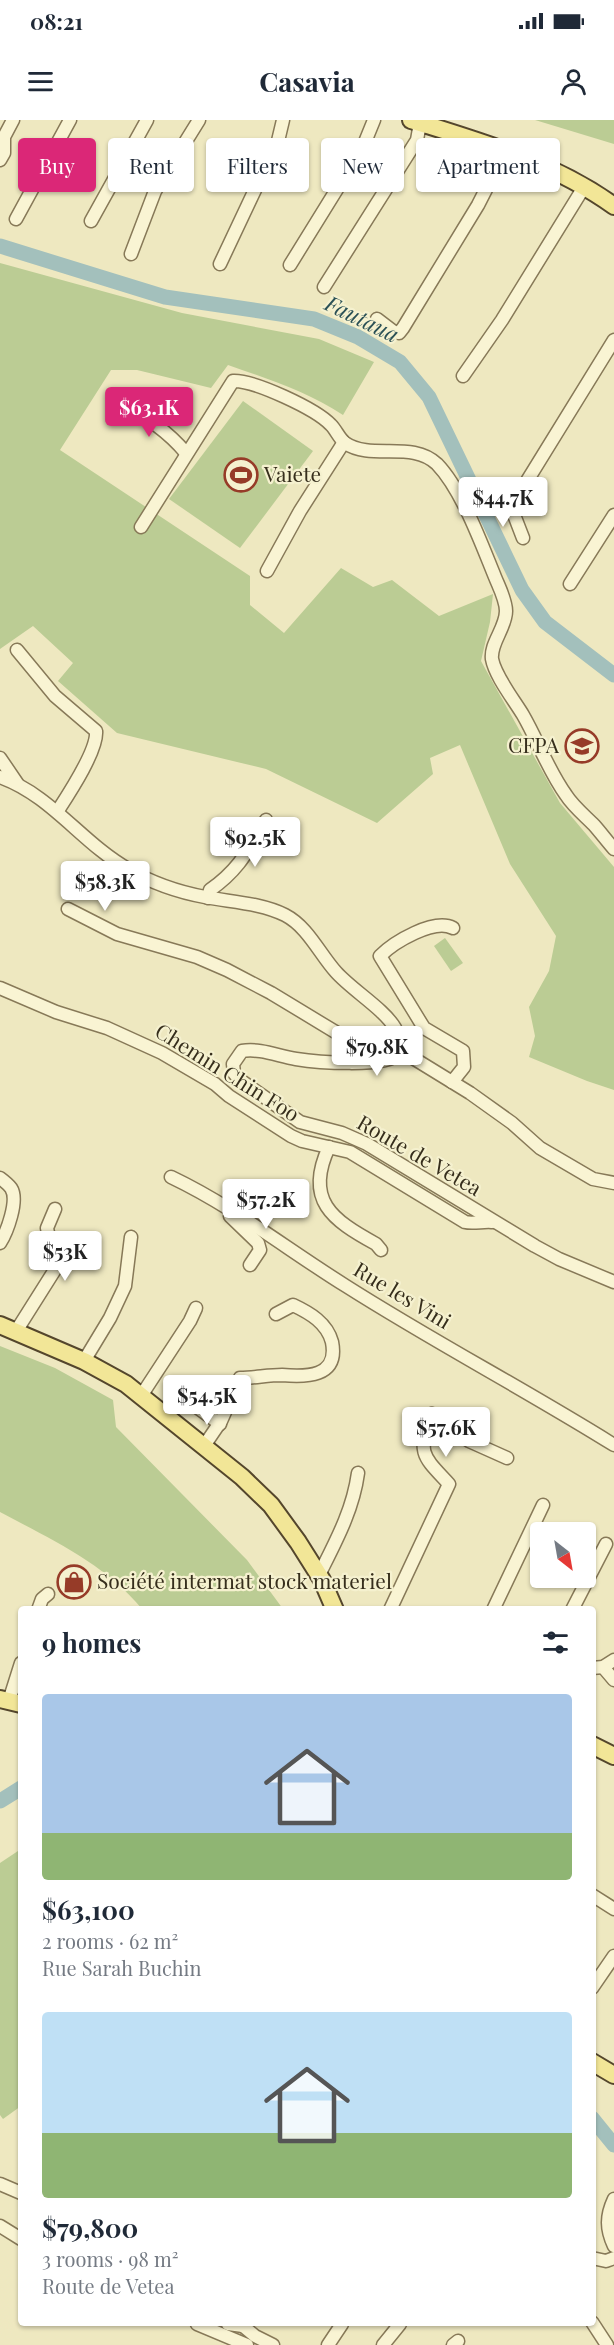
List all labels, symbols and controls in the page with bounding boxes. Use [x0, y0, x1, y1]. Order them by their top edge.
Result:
text: 08:21 [30, 6, 83, 36]
text: Casavia [259, 63, 355, 99]
icon: menu [24, 65, 57, 98]
icon: person [557, 65, 590, 98]
chip: Buy [18, 138, 96, 192]
chip: Rent [108, 138, 194, 192]
chip: Filters [206, 138, 309, 192]
chip: New [321, 138, 404, 192]
chip: Apartment [416, 138, 560, 192]
water label: Fautaua [320, 287, 404, 349]
pin: $63.1K [100, 387, 198, 438]
text: $63.1K [119, 393, 179, 420]
sports icon: Vaiete [223, 457, 259, 493]
place label: Vaiete [263, 459, 321, 487]
pin: $44.7K [454, 477, 552, 528]
text: $44.7K [473, 483, 533, 510]
school or university icon: CFPA [564, 728, 600, 764]
place label: CFPA [508, 730, 560, 758]
pin: $92.5K [206, 817, 304, 868]
text: $92.5K [224, 823, 286, 850]
pin: $58.3K [56, 861, 154, 912]
text: $58.3K [75, 867, 135, 894]
street label: Chemin Chin Foo [151, 1016, 306, 1127]
pin: $79.8K [328, 1026, 426, 1077]
text: $79.8K [346, 1032, 408, 1059]
street label: Route de Vetea [353, 1107, 488, 1201]
pin: $57.2K [217, 1179, 315, 1230]
text: $57.2K [236, 1185, 296, 1212]
pin: $53K [29, 1231, 101, 1282]
text: $53K [43, 1237, 87, 1264]
street label: Rue les Vini [349, 1254, 457, 1334]
pin: $54.5K [158, 1375, 256, 1426]
text: $54.5K [177, 1381, 237, 1408]
pin: $57.6K [397, 1407, 495, 1458]
text: $57.6K [416, 1413, 476, 1440]
north arrow [530, 1522, 596, 1588]
map controls [530, 1522, 596, 1588]
shop icon: Société intermat stock materiel [56, 1564, 92, 1600]
place label: Société intermat stock materiel [97, 1566, 392, 1594]
text: 9 homes [42, 1625, 141, 1660]
icon: filters [539, 1626, 572, 1659]
icon: home [253, 1733, 361, 1841]
text: $63,100 [42, 1892, 135, 1927]
text: 2 rooms · 62 m² [42, 1927, 178, 1954]
text: Rue Sarah Buchin [42, 1954, 201, 1981]
icon: home [253, 2051, 361, 2159]
text: $79,800 [42, 2210, 138, 2245]
text: 3 rooms · 98 m² [42, 2245, 178, 2272]
text: Route de Vetea [42, 2272, 174, 2299]

